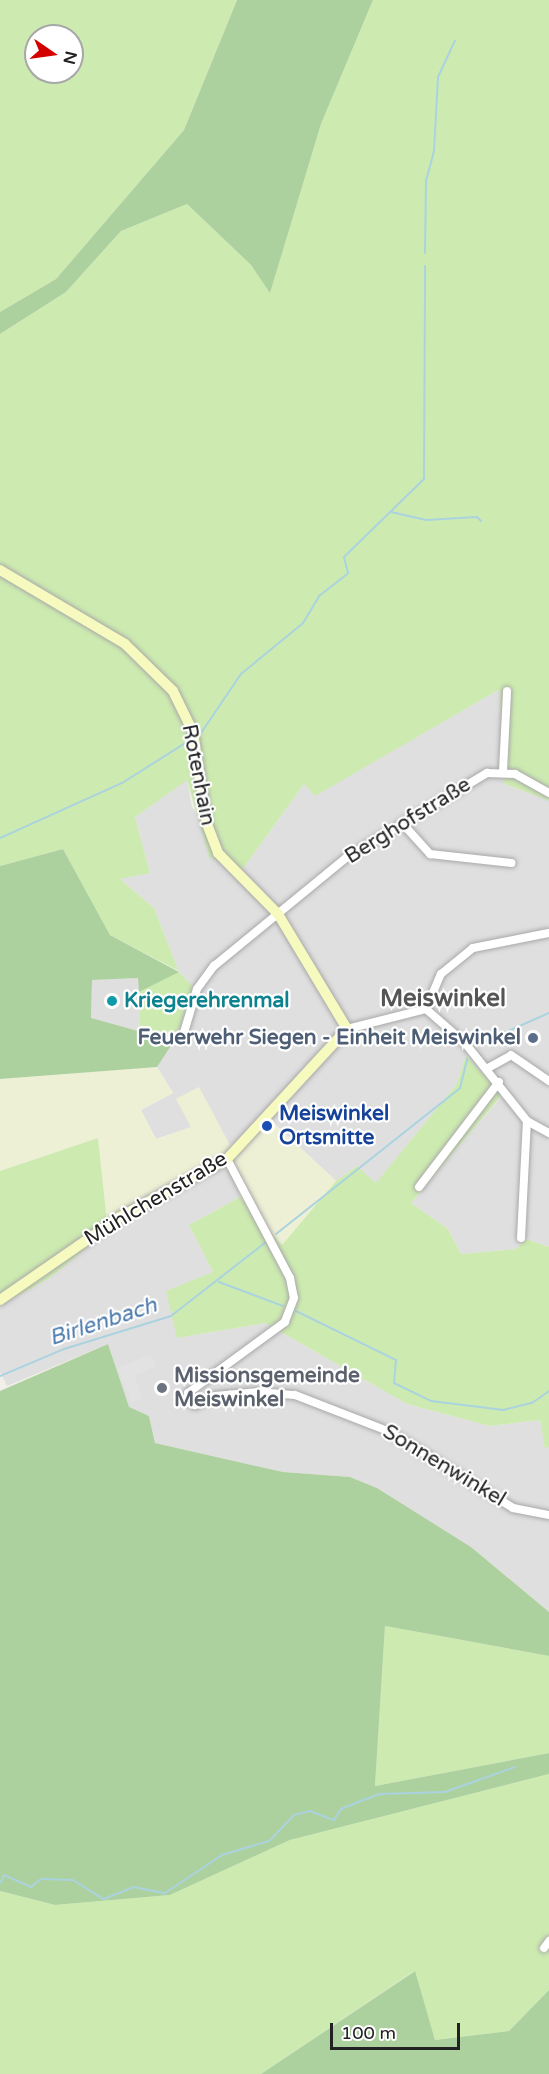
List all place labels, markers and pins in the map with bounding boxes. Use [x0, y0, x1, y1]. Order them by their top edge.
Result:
place label: Kriegerehrenmal [124, 988, 289, 1014]
marker: Kriegerehrenmal [105, 994, 119, 1008]
place label: Feuerwehr Siegen - Einheit Meiswinkel [138, 1025, 521, 1051]
marker: Feuerwehr Siegen - Einheit Meiswinkel [526, 1031, 540, 1045]
place label: Meiswinkel Ortsmitte [279, 1101, 389, 1151]
marker: Meiswinkel Ortsmitte [260, 1119, 274, 1133]
place label: Missionsgemeinde Meiswinkel [174, 1363, 360, 1413]
marker: Missionsgemeinde Meiswinkel [155, 1381, 169, 1395]

